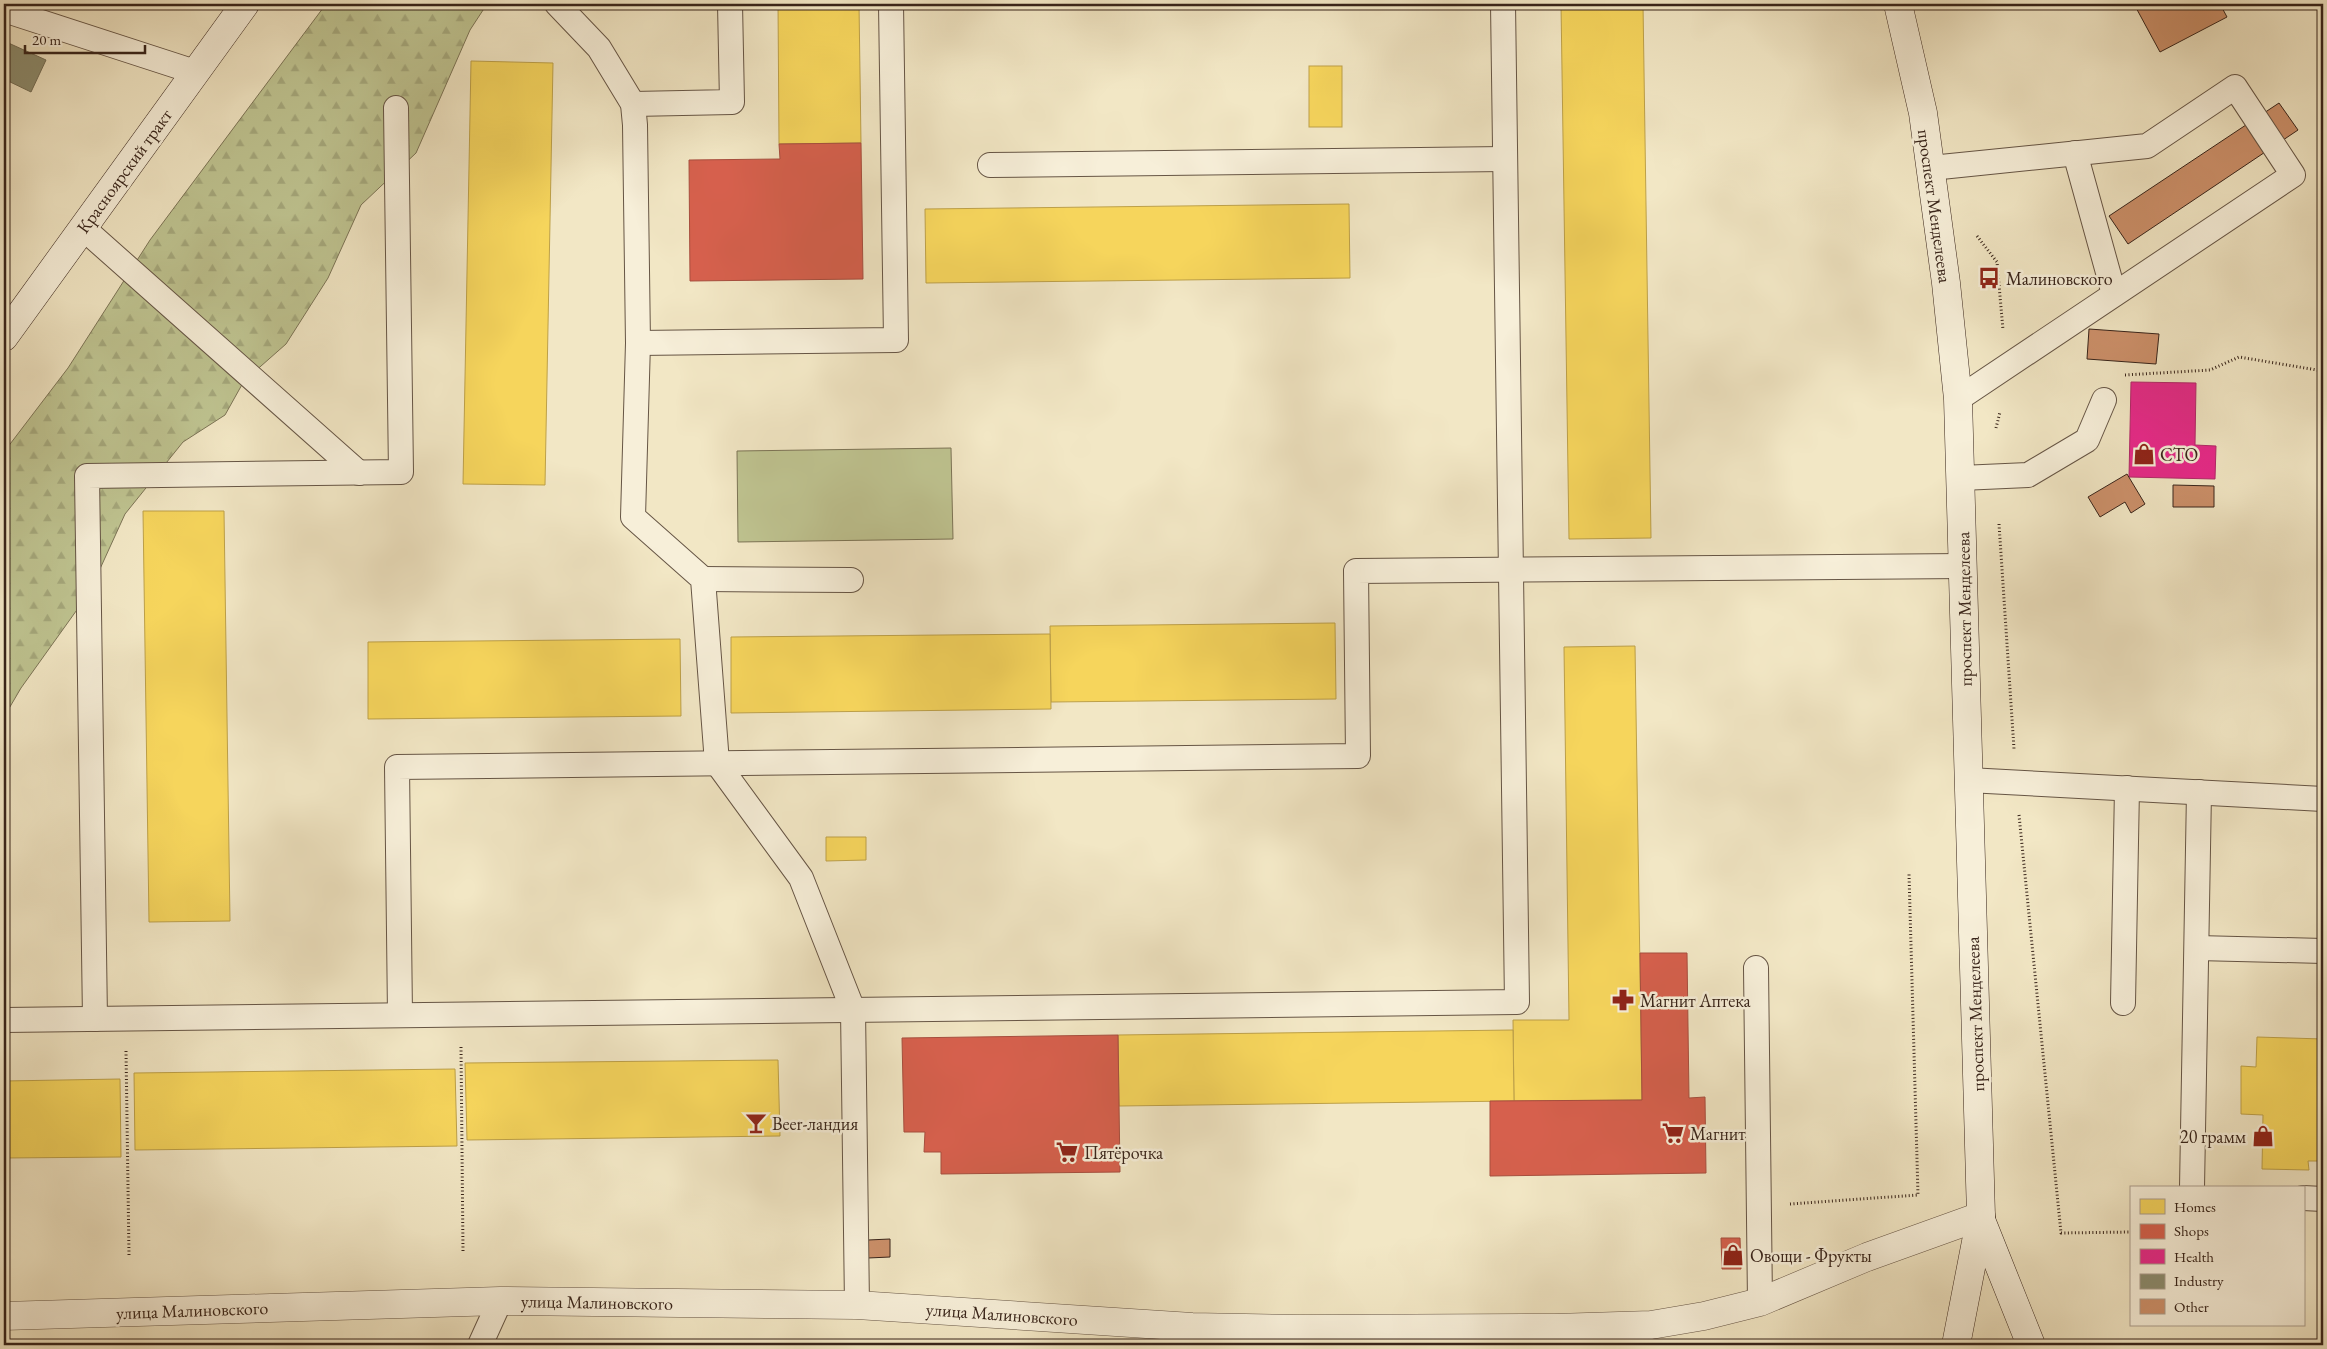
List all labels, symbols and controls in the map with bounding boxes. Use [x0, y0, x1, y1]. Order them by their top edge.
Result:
scale bar [25, 22, 145, 54]
text: 20 m [32, 30, 61, 49]
street label: Красноярский тракт [71, 104, 177, 238]
street label: проспект Менделеева [1913, 128, 1957, 285]
bus stop icon: Малиновского [1976, 265, 2002, 291]
place label: Малиновского [2006, 267, 2113, 290]
shop icon: СТО [2131, 441, 2157, 467]
place label: СТО [2160, 443, 2198, 466]
street label: проспект Менделеева [1951, 531, 1977, 687]
street label: проспект Менделеева [1961, 935, 1989, 1092]
pharmacy icon: Магнит Аптека [1610, 987, 1636, 1013]
place label: Магнит Аптека [1640, 989, 1752, 1012]
bar icon: Beer-ландия [743, 1110, 769, 1136]
place label: Beer-ландия [772, 1112, 858, 1135]
supermarket icon: Магнит [1660, 1120, 1686, 1146]
place label: Магнит [1690, 1122, 1746, 1145]
shop icon: 20 грамм [2250, 1123, 2276, 1149]
place label: 20 грамм [2180, 1125, 2247, 1148]
supermarket icon: Пятёрочка [1054, 1139, 1080, 1165]
place label: Пятёрочка [1084, 1141, 1164, 1164]
legend [2130, 1186, 2304, 1326]
text: Homes [2174, 1197, 2216, 1216]
text: Shops [2174, 1221, 2209, 1240]
shop icon: Овощи - Фрукты [1720, 1242, 1746, 1268]
place label: Овощи - Фрукты [1750, 1244, 1872, 1267]
text: Health [2174, 1247, 2214, 1266]
text: Industry [2174, 1271, 2224, 1290]
street label: улица Малиновского [521, 1289, 673, 1315]
street label: улица Малиновского [116, 1296, 269, 1324]
street label: улица Малиновского [925, 1297, 1079, 1331]
text: Other [2174, 1297, 2209, 1316]

